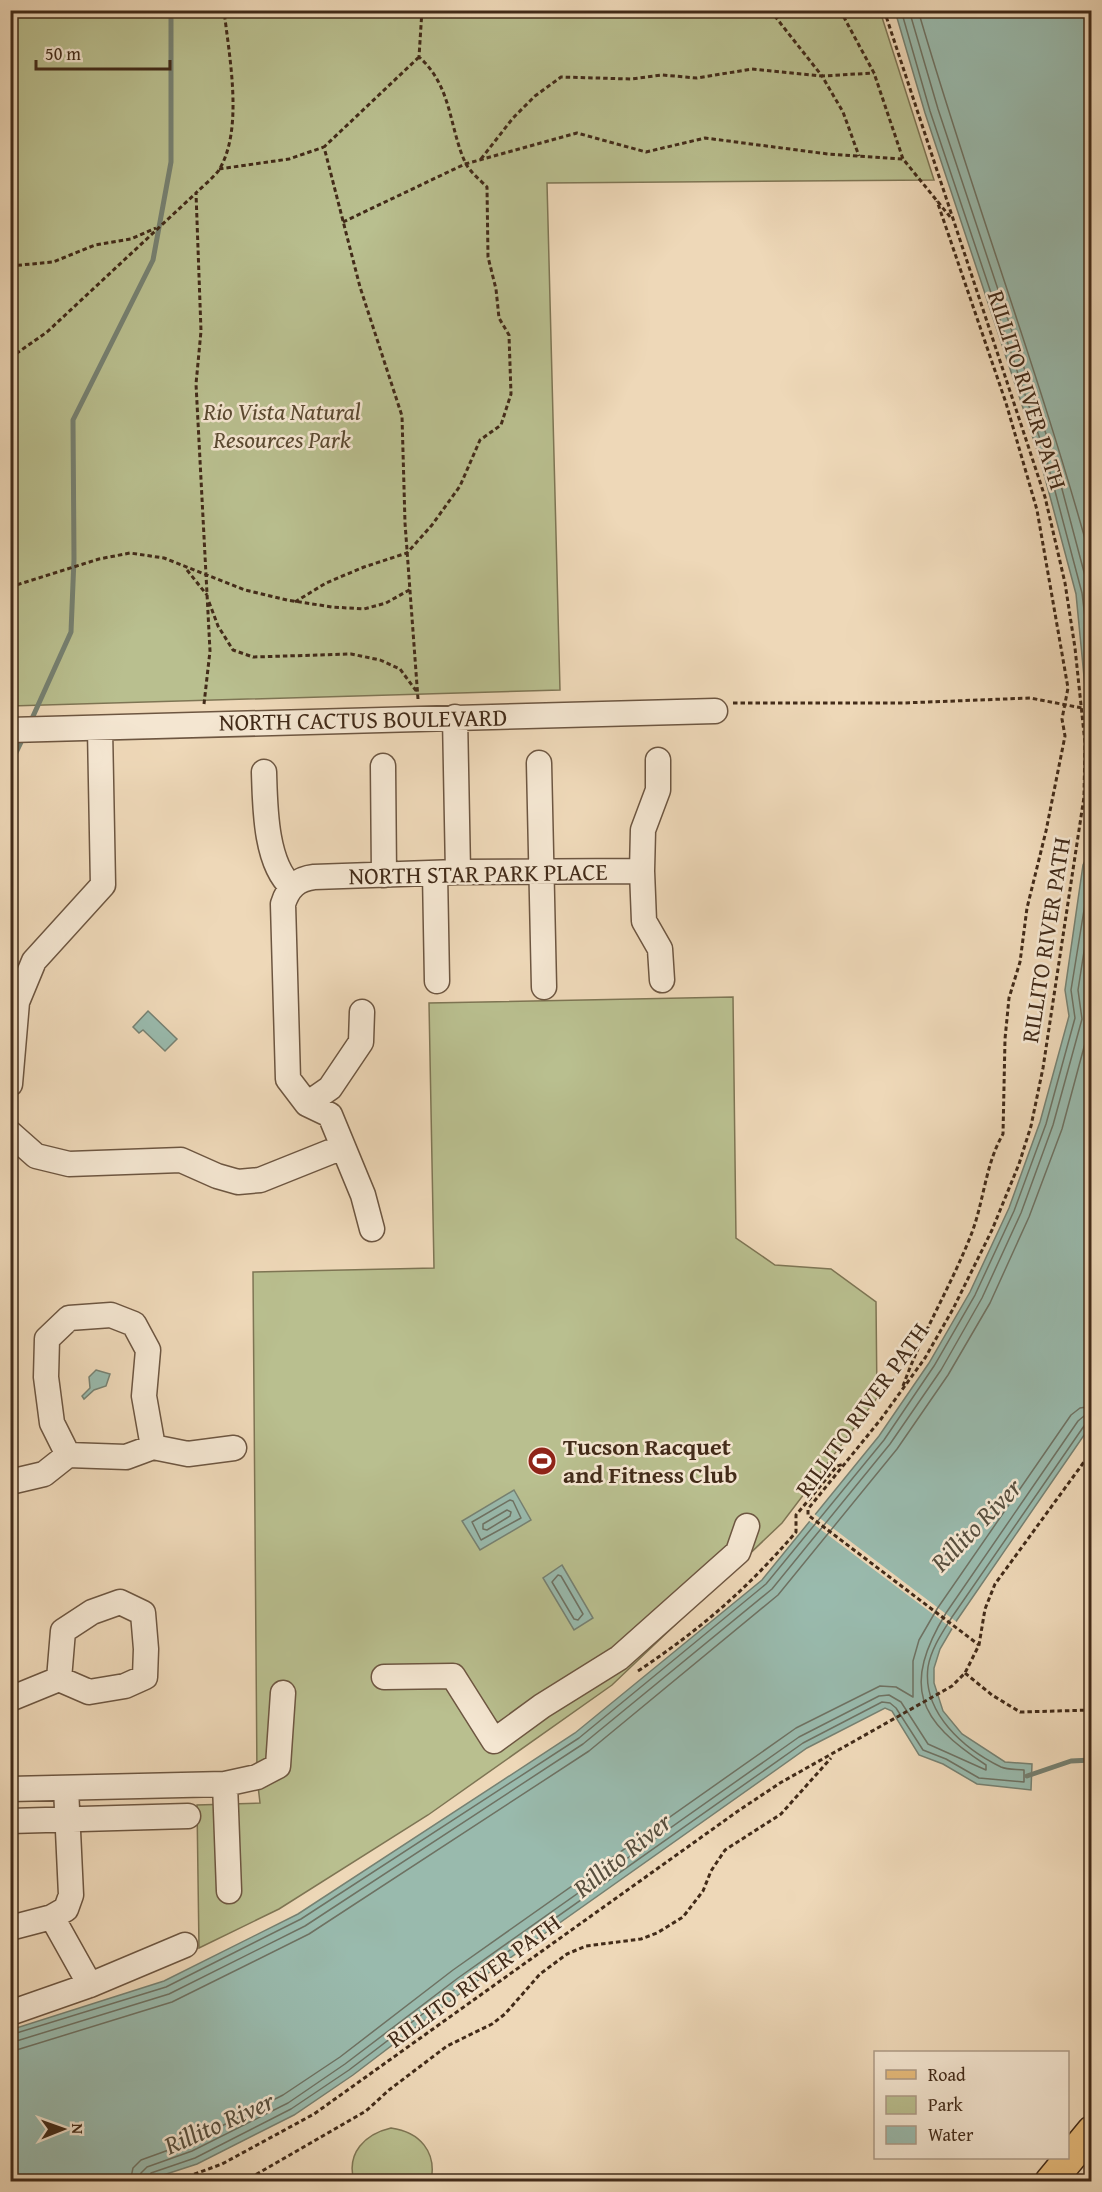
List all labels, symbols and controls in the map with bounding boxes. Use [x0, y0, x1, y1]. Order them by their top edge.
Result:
scale bar [36, 33, 170, 71]
text: 50 m [45, 40, 81, 67]
street label: RILLITO RIVER PATH [979, 286, 1076, 494]
park label: Rio Vista Natural Resources Park [202, 394, 361, 457]
street label: NORTH CACTUS BOULEVARD [219, 699, 507, 740]
street label: RILLITO RIVER PATH [1012, 835, 1079, 1045]
street label: NORTH STAR PARK PLACE [348, 854, 608, 893]
street label: RILLITO RIVER PATH [786, 1315, 937, 1504]
place label: Tucson Racquet and Fitness Club [563, 1429, 737, 1492]
sports icon: Tucson Racquet and Fitness Club [526, 1445, 558, 1477]
water label: Rillito River [920, 1468, 1031, 1581]
water label: Rillito River [563, 1802, 680, 1907]
street label: RILLITO RIVER PATH [379, 1905, 568, 2056]
legend [874, 2051, 1069, 2159]
text: Road [928, 2061, 966, 2088]
water label: Rillito River [156, 2080, 281, 2165]
text: Park [928, 2091, 964, 2118]
north arrow [33, 2099, 93, 2159]
text: Water [928, 2121, 974, 2148]
text: N [66, 2123, 90, 2135]

